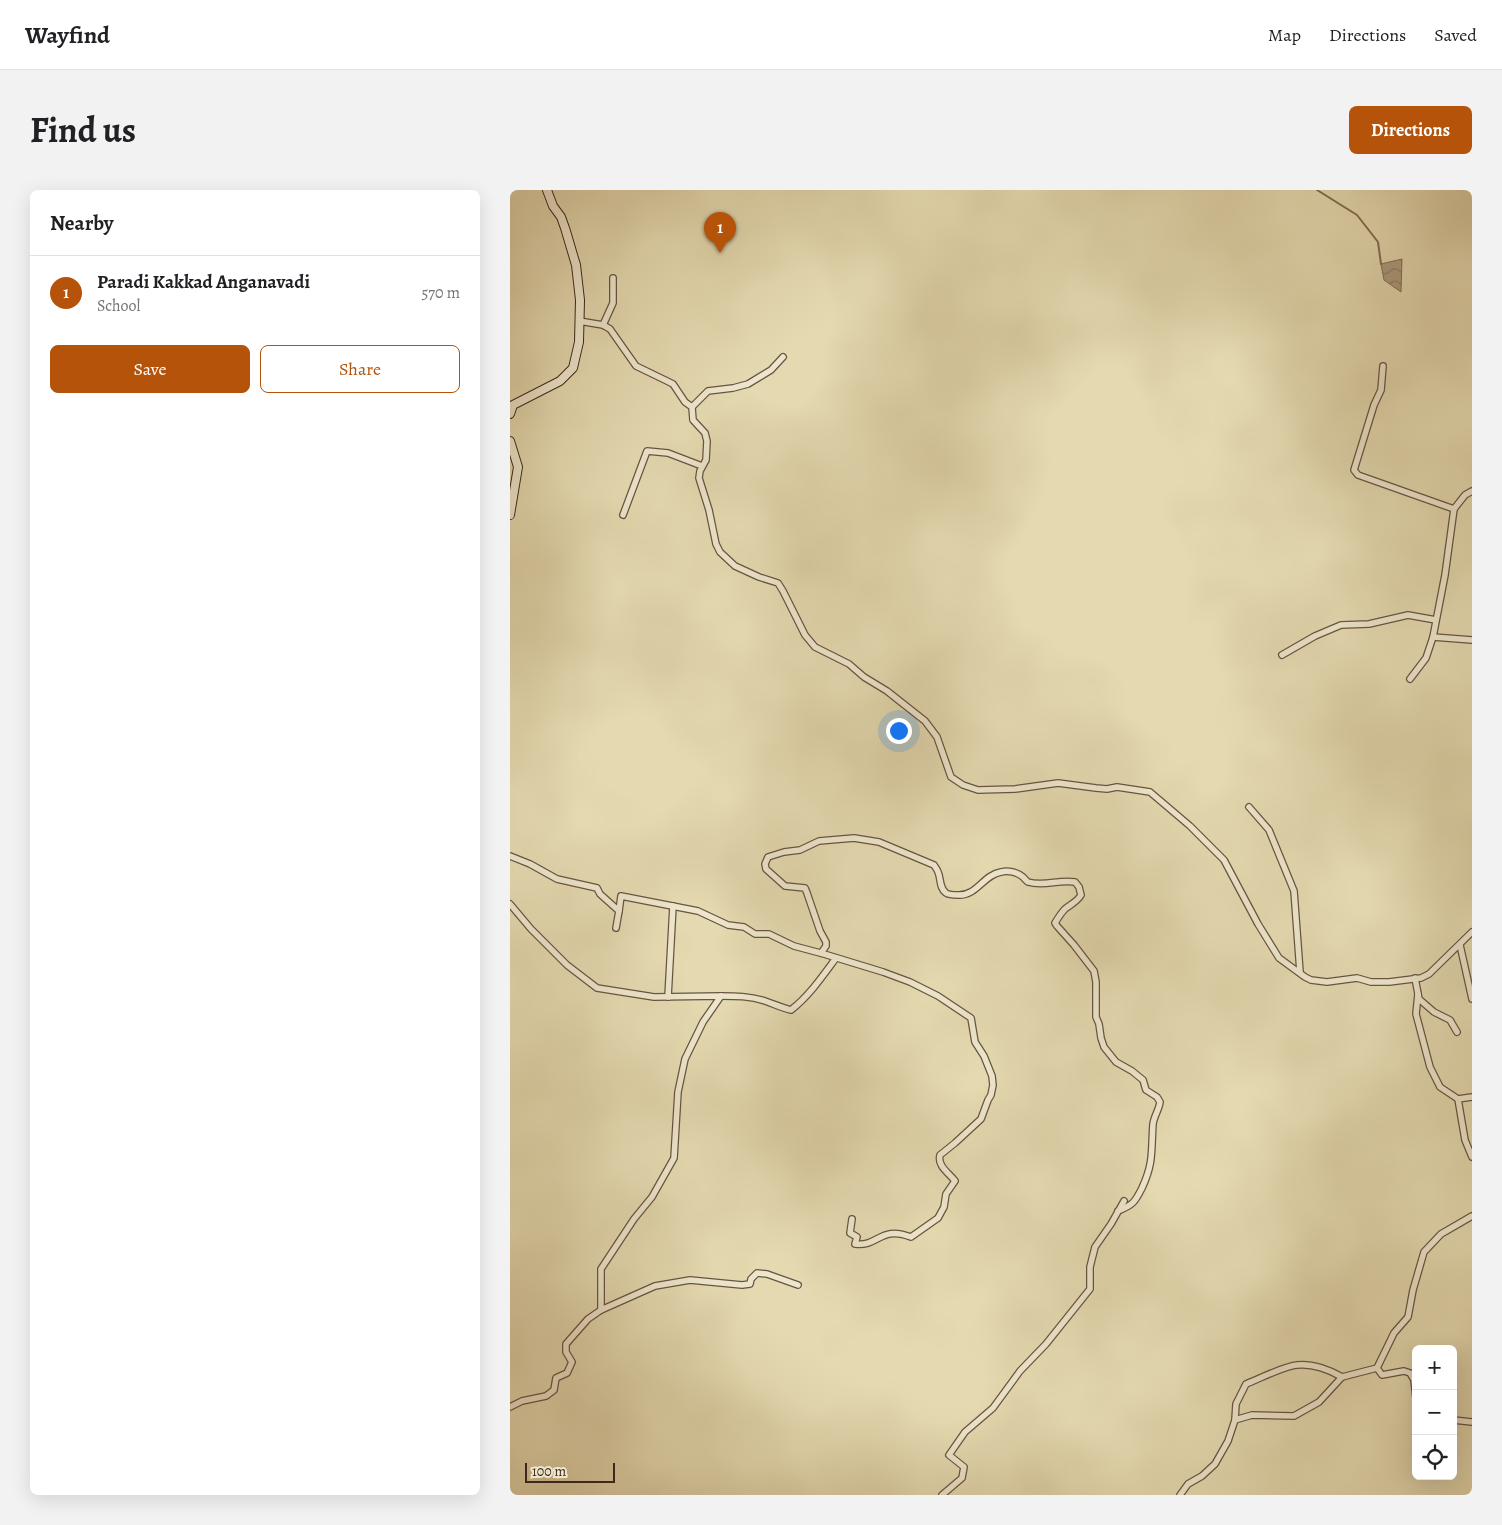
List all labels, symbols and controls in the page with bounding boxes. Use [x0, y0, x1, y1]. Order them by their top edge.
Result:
text: Wayfind [25, 19, 110, 51]
text: Map [1268, 23, 1301, 47]
text: Directions [1329, 23, 1406, 47]
text: Saved [1434, 23, 1477, 47]
text: Find us [30, 106, 136, 154]
button: Directions [1349, 106, 1472, 154]
text: Nearby [50, 209, 113, 237]
pin: 1 [704, 212, 736, 253]
text: Paradi Kakkad Anganavadi [97, 269, 310, 295]
text: 1 [63, 282, 69, 304]
text: 570 m [421, 282, 460, 304]
text: School [97, 295, 140, 317]
button: Save [50, 345, 250, 393]
button: Share [260, 345, 460, 393]
your location [886, 718, 912, 744]
map controls [1412, 1345, 1457, 1480]
button: + [1412, 1345, 1457, 1390]
button: − [1412, 1390, 1457, 1435]
button: locate [1412, 1435, 1457, 1480]
scale bar [525, 1460, 615, 1483]
text: 100 m [532, 1462, 566, 1481]

